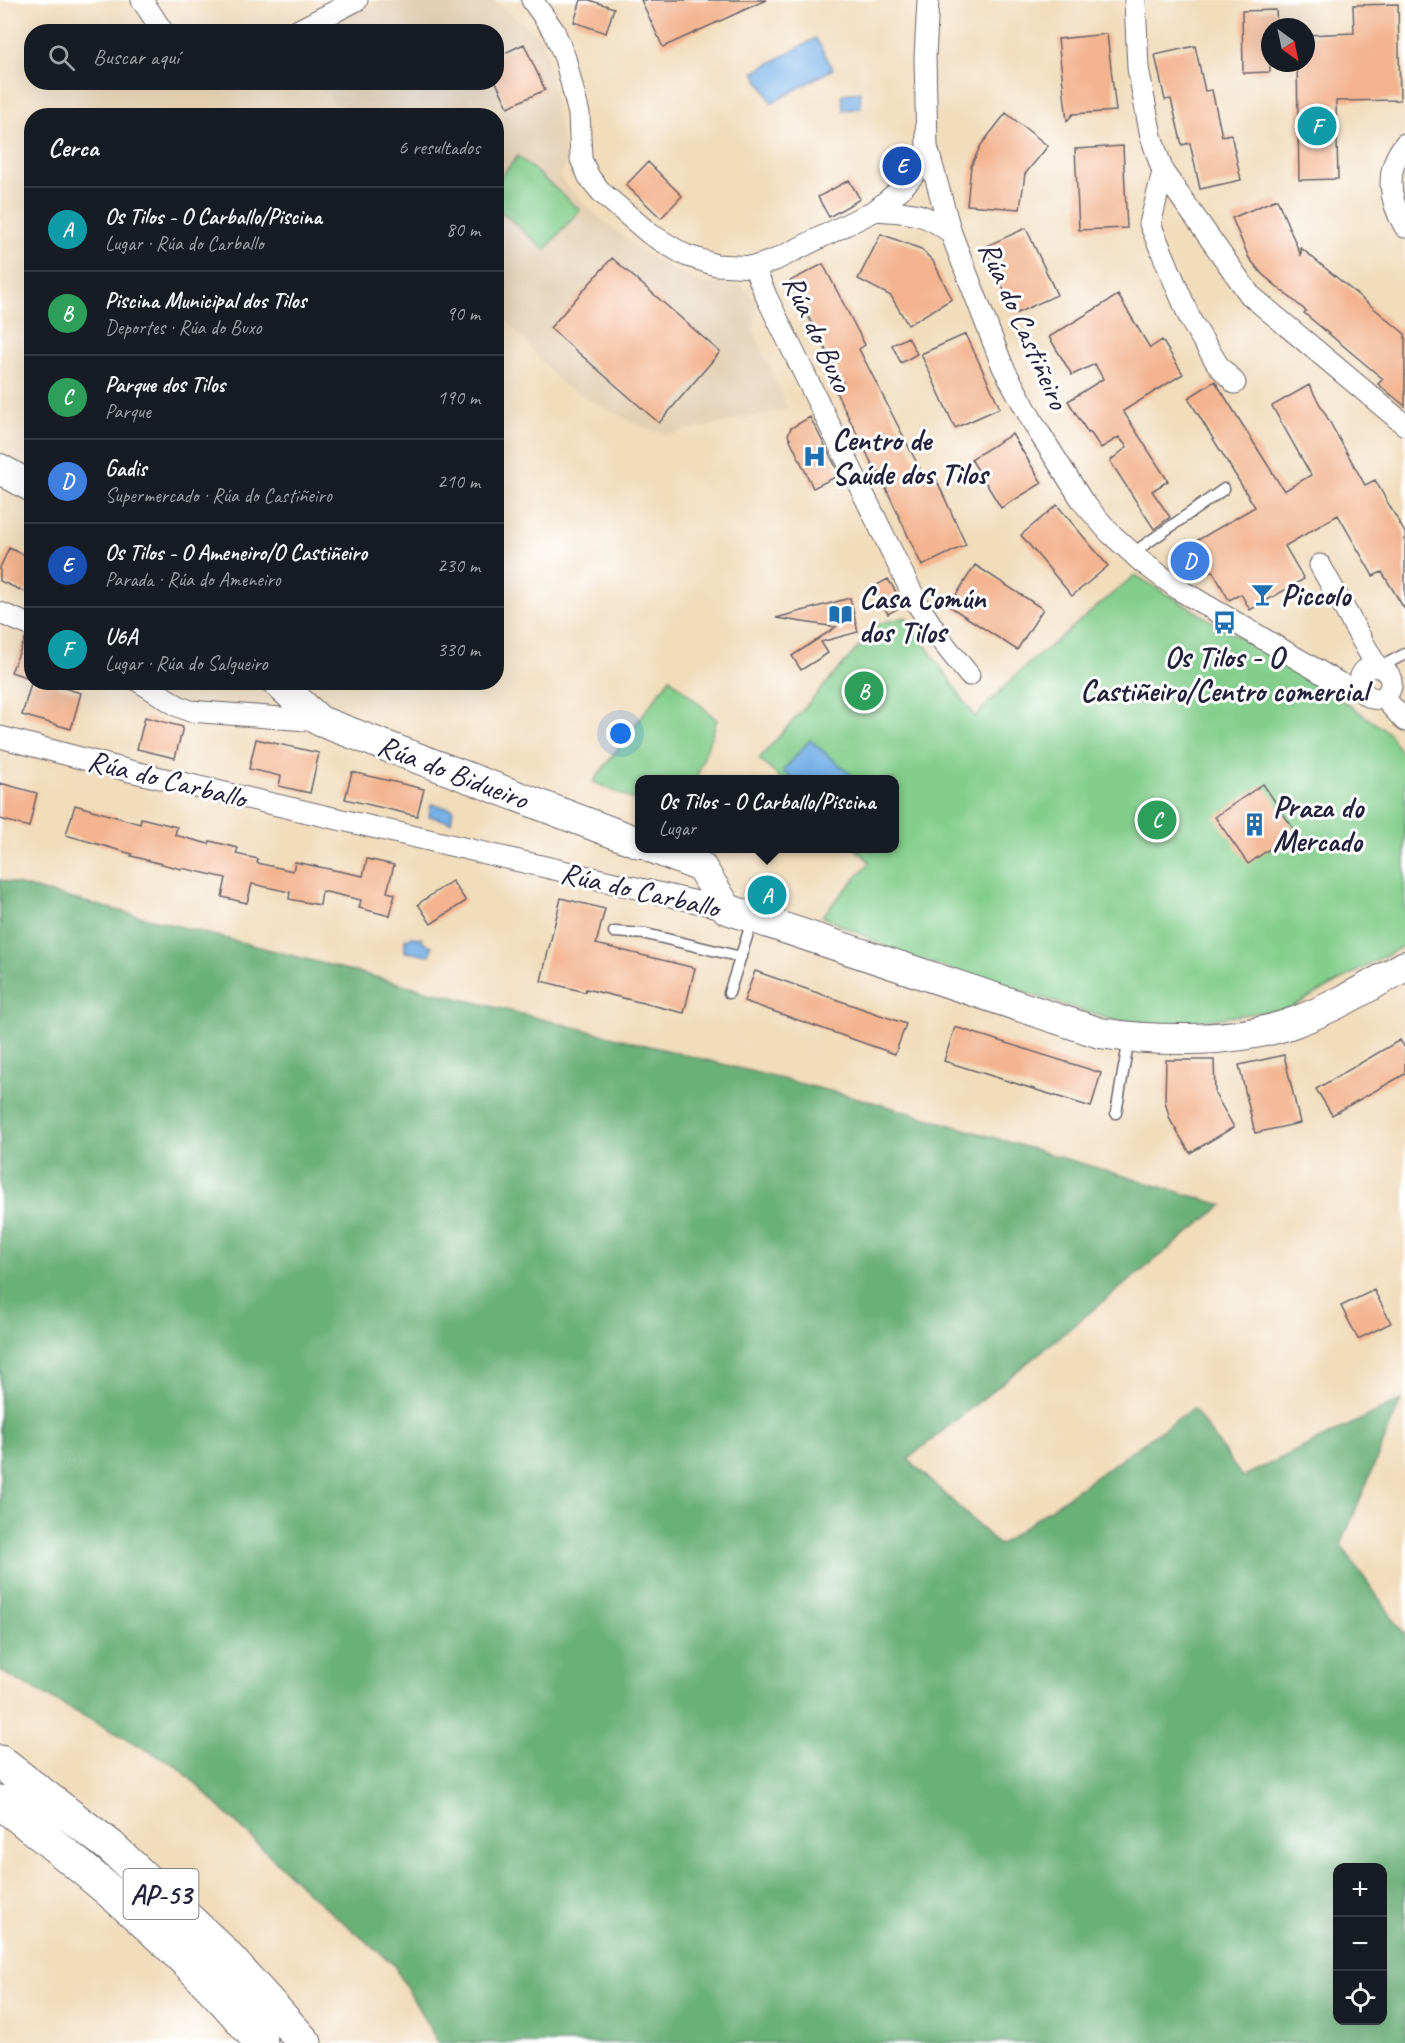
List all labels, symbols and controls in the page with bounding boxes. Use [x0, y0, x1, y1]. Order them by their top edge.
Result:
north arrow [1261, 18, 1315, 72]
search box [24, 24, 504, 90]
icon: search [45, 41, 78, 74]
text: Buscar aquí [93, 43, 179, 71]
pin: F [1298, 104, 1336, 148]
text: Cerca [48, 131, 98, 164]
text: 6 resultados [398, 135, 480, 160]
pin: E [882, 144, 922, 188]
text: Os Tilos - O Carballo/Piscina [105, 203, 322, 231]
text: A [62, 217, 73, 242]
text: 80 m [446, 217, 480, 242]
text: Lugar · Rúa do Carballo [105, 231, 263, 256]
street label: Rúa do Castiñeiro [970, 235, 1078, 416]
street label: Rúa do Buxo [774, 268, 862, 399]
text: Piscina Municipal dos Tilos [105, 287, 306, 315]
text: B [62, 301, 73, 326]
text: 90 m [446, 301, 480, 326]
text: Deportes · Rúa do Buxo [105, 315, 262, 340]
text: Parque dos Tilos [105, 371, 225, 399]
text: C [63, 385, 72, 410]
text: 190 m [437, 385, 480, 410]
text: Parque [105, 399, 151, 424]
place label: Centro de Saúde dos Tilos [832, 421, 991, 493]
hospital icon: Centro de Saúde dos Tilos [801, 444, 827, 470]
text: Gadis [105, 455, 147, 483]
text: D [62, 469, 73, 494]
text: 210 m [437, 469, 480, 494]
text: Supermercado · Rúa do Castiñeiro [105, 483, 332, 508]
pin: D [1170, 538, 1210, 584]
text: Os Tilos - O Ameneiro/O Castiñeiro [105, 539, 367, 567]
text: E [62, 553, 73, 578]
text: 230 m [437, 553, 480, 578]
text: Parada · Rúa do Ameneiro [105, 567, 281, 592]
place label: Piccolo [1281, 576, 1352, 614]
place label: Casa Común dos Tilos [859, 579, 987, 651]
bar icon: Piccolo [1250, 582, 1276, 608]
library icon: Casa Común dos Tilos [828, 602, 854, 628]
bus stop icon: Os Tilos - O Castiñeiro/Centro comercial [1211, 610, 1237, 636]
text: U6A [105, 623, 137, 651]
text: F [63, 637, 72, 662]
text: 330 m [437, 637, 480, 662]
place label: Os Tilos - O Castiñeiro/Centro comercial [1080, 638, 1373, 710]
text: Lugar · Rúa do Salgueiro [105, 651, 268, 676]
pin: B [844, 668, 884, 714]
your location [606, 719, 635, 748]
street label: Rúa do Bidueiro [372, 726, 535, 819]
street label: Rúa do Carballo [84, 741, 253, 818]
popup [635, 775, 899, 853]
text: Os Tilos - O Carballo/Piscina [659, 788, 875, 816]
place label: Praza do Mercado [1273, 788, 1365, 860]
pin: C [1138, 798, 1176, 842]
building icon: Praza do Mercado [1242, 811, 1268, 837]
text: Lugar [659, 816, 696, 841]
street label: Rúa do Carballo [557, 853, 726, 927]
pin: A [748, 872, 786, 918]
map controls [1333, 1863, 1387, 2025]
button: + [1333, 1863, 1387, 1917]
road number: AP-53 [124, 1869, 198, 1919]
button: − [1333, 1917, 1387, 1971]
button: locate [1333, 1971, 1387, 2025]

